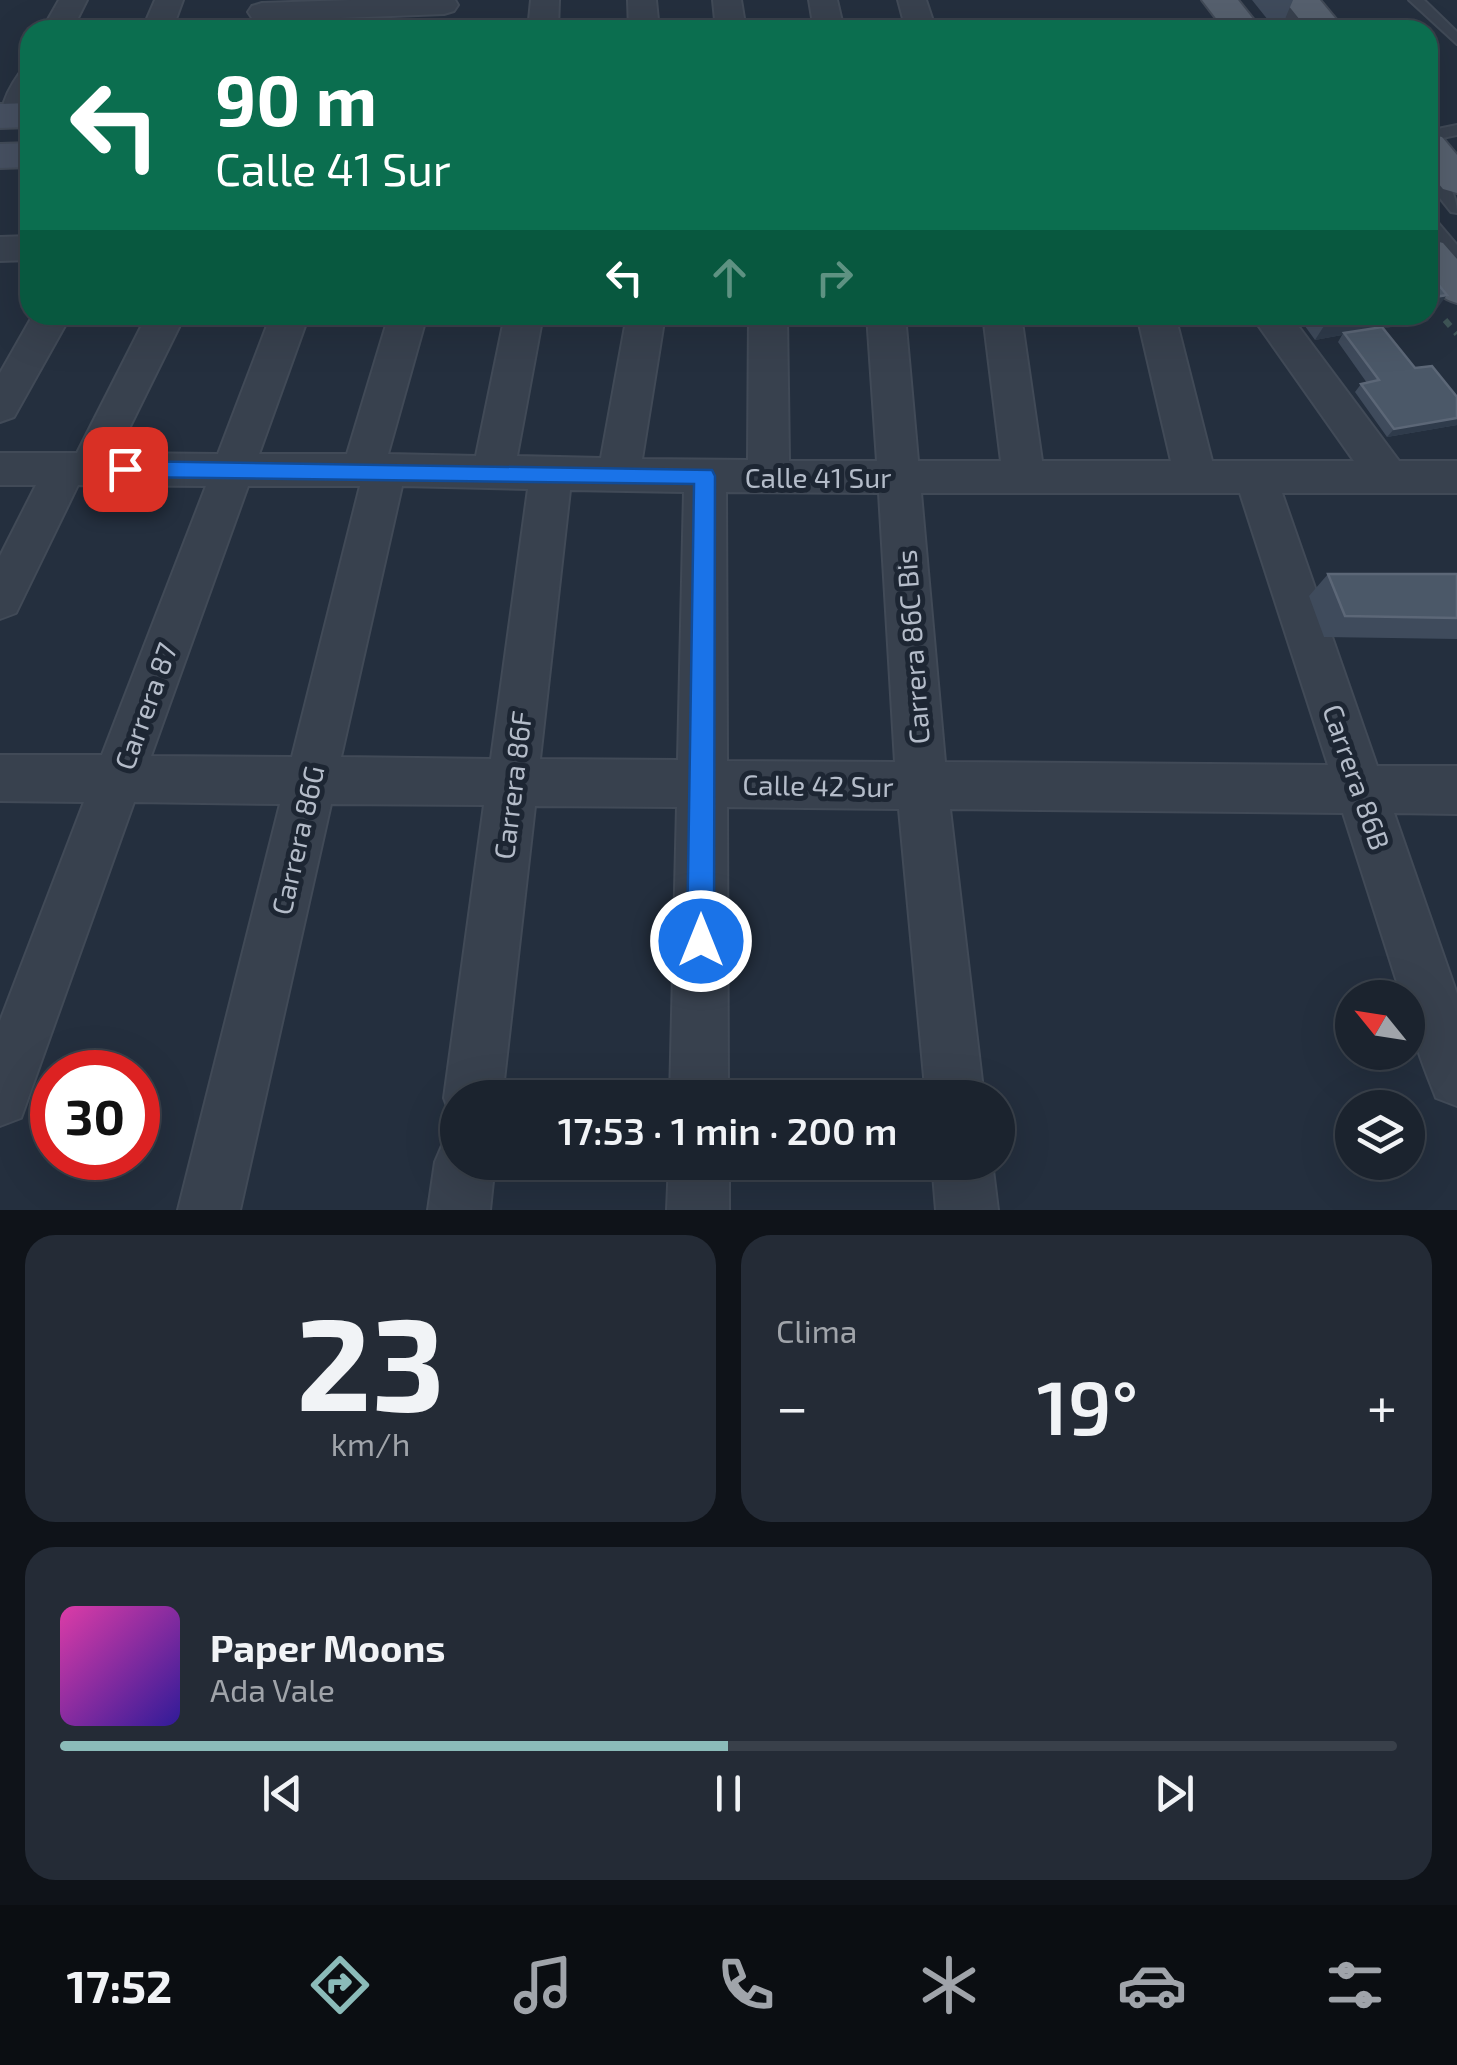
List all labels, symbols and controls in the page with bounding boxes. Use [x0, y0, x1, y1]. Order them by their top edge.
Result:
text: 90 m [215, 56, 377, 140]
icon: left [50, 60, 180, 190]
text: Calle 41 Sur [215, 141, 451, 195]
icon: left [597, 250, 652, 305]
icon: ahead [702, 250, 757, 305]
icon: right [807, 250, 862, 305]
pin [83, 427, 168, 512]
icon: arrive [98, 442, 153, 497]
street label: Calle 41 Sur [745, 460, 891, 494]
street label: Carrera 86C Bis [888, 549, 936, 745]
street label: Carrera 87 [106, 638, 184, 774]
street label: Carrera 86B [1316, 700, 1398, 854]
street label: Carrera 86F [486, 709, 538, 861]
street label: Carrera 86G [263, 762, 331, 918]
street label: Calle 42 Sur [742, 767, 894, 803]
position arrow [649, 889, 753, 993]
north arrow [1335, 980, 1425, 1070]
map controls [1335, 980, 1425, 1180]
speed limit sign: 30 [30, 1050, 160, 1180]
button: layers [1335, 1090, 1425, 1180]
text: 17:53 · 1 min · 200 m [558, 1107, 897, 1153]
text: 23 [296, 1281, 445, 1437]
text: Clima [776, 1311, 857, 1349]
text: 19° [1037, 1360, 1138, 1450]
text: − [776, 1372, 808, 1438]
text: + [1367, 1372, 1397, 1438]
text: km/h [331, 1424, 410, 1462]
text: Paper Moons [210, 1624, 446, 1670]
text: Ada Vale [210, 1670, 335, 1708]
icon: previous [255, 1766, 310, 1821]
icon: pause [701, 1766, 756, 1821]
icon: next [1147, 1766, 1202, 1821]
icon: directions [305, 1950, 375, 2020]
icon: music [508, 1950, 578, 2020]
icon: phone [711, 1950, 781, 2020]
icon: climate [914, 1950, 984, 2020]
icon: car [1117, 1950, 1187, 2020]
icon: filters [1320, 1950, 1390, 2020]
text: 17:52 [67, 1958, 172, 2012]

